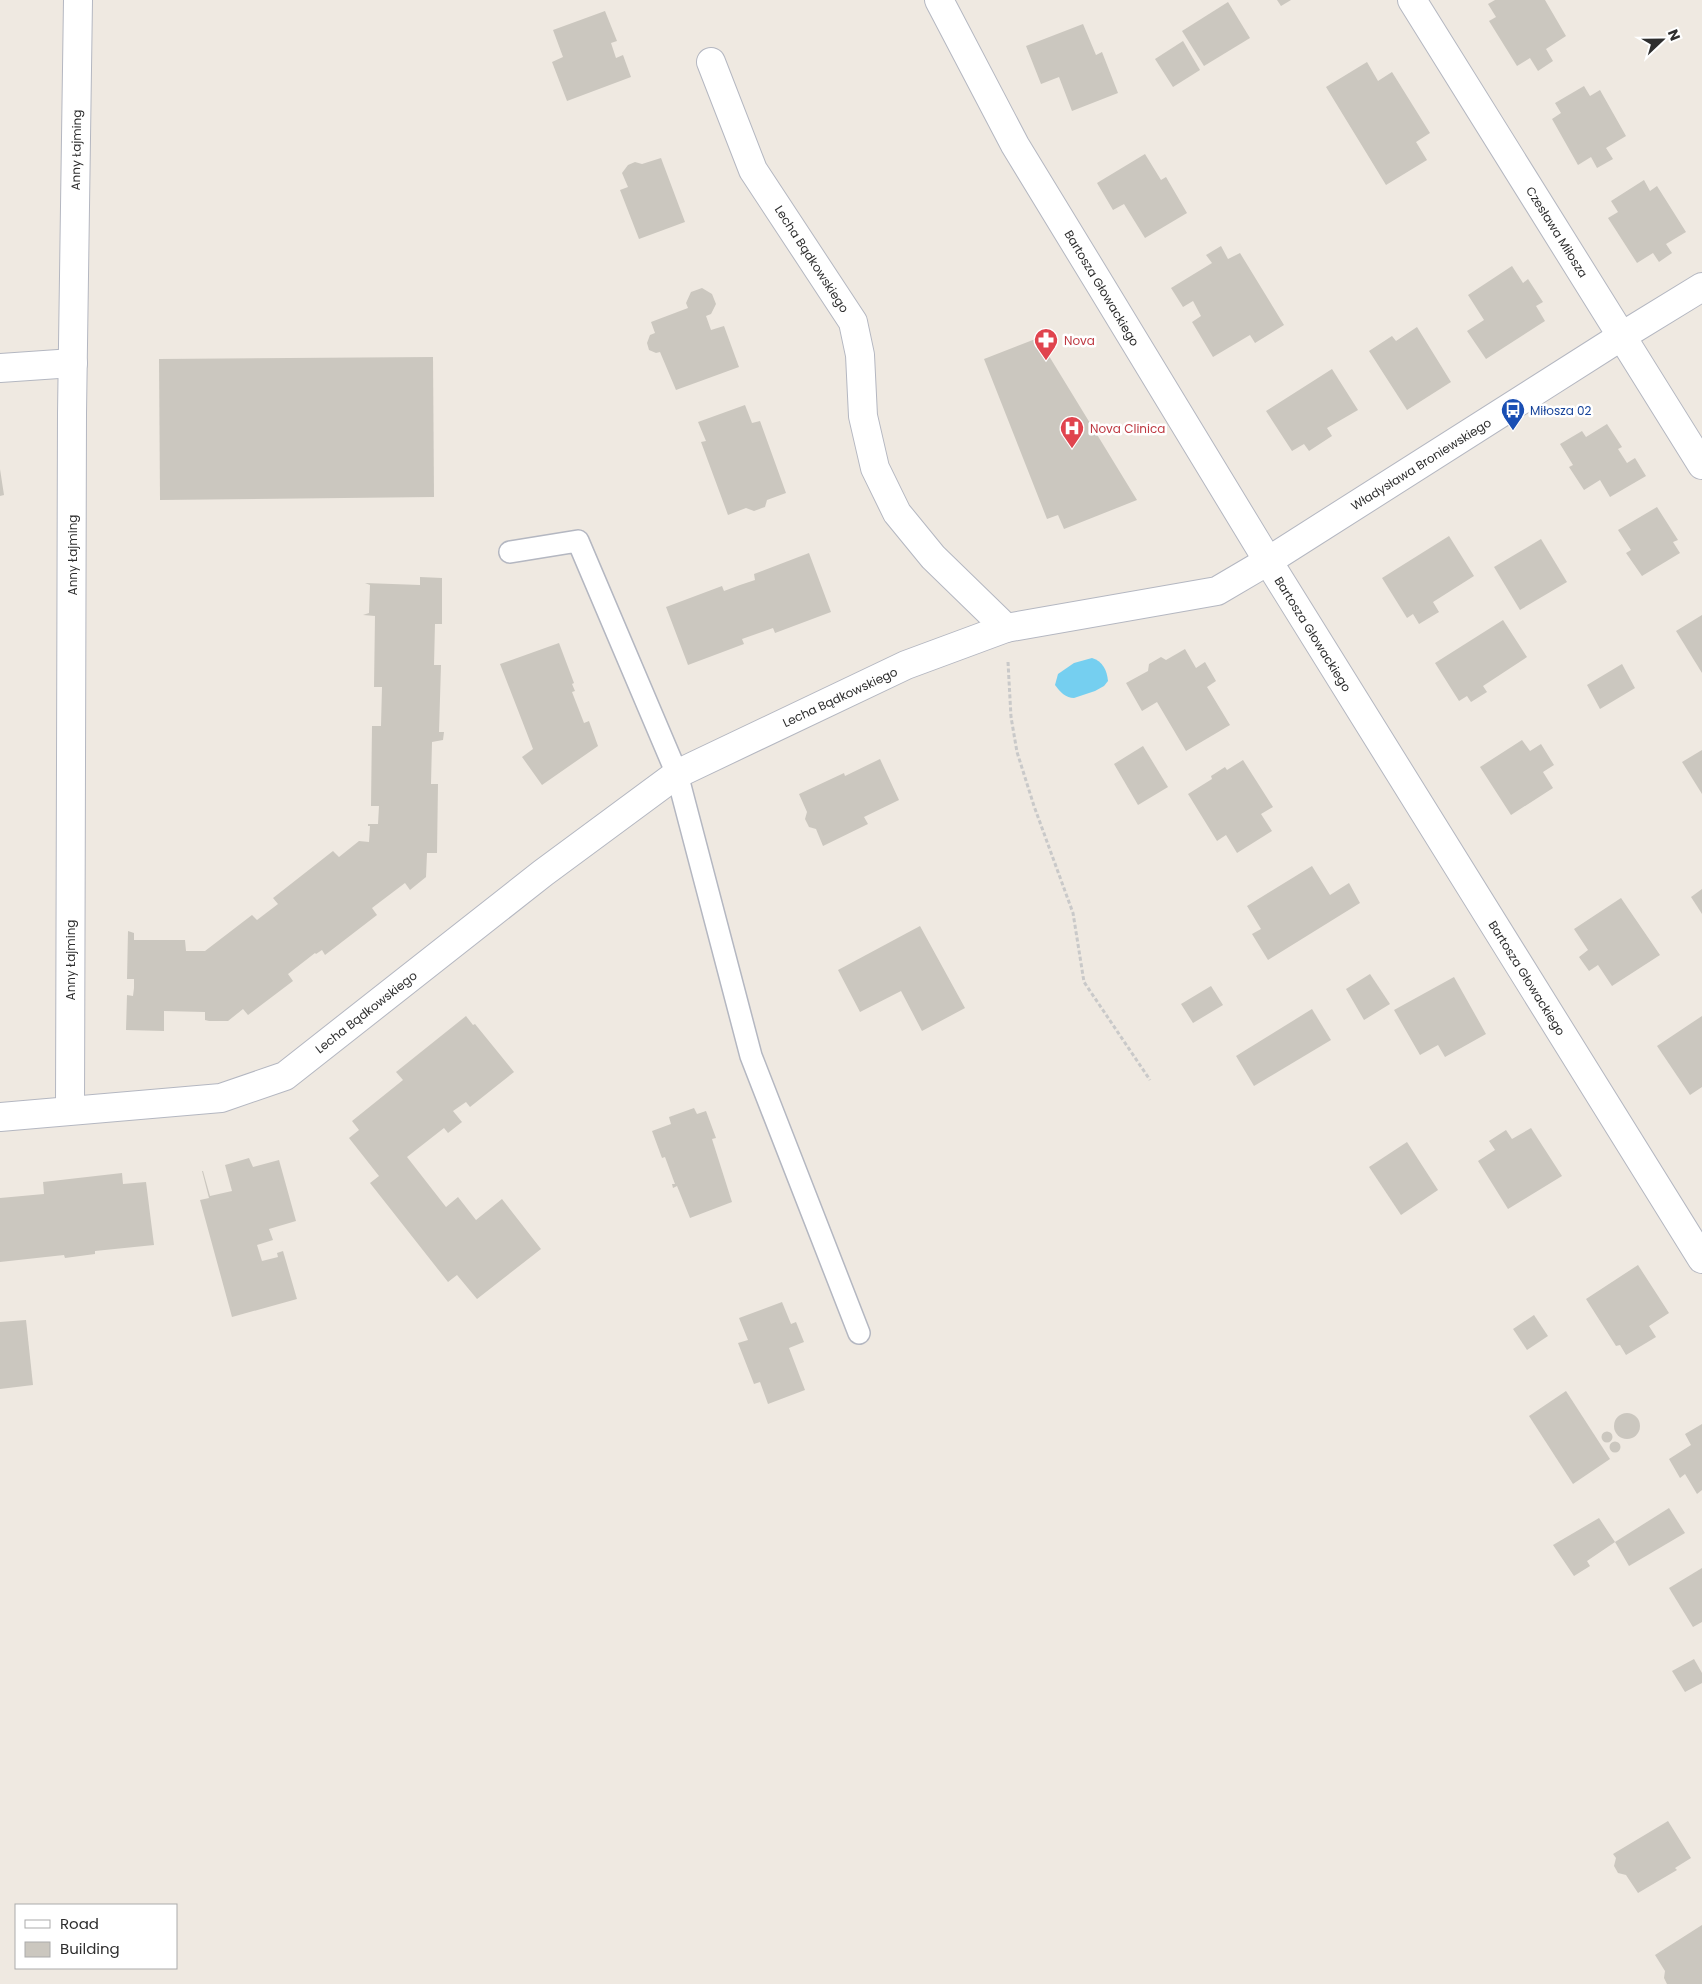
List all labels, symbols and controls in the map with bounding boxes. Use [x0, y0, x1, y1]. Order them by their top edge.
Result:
north arrow [1637, 15, 1687, 65]
text: N [1663, 27, 1685, 44]
street label: Anny Łajming [67, 109, 85, 191]
street label: Czesława Miłosza [1522, 183, 1592, 281]
street label: Lecha Bądkowskiego [771, 202, 853, 316]
street label: Bartosza Głowackiego [1061, 227, 1144, 350]
pharmacy icon: Nova [1033, 327, 1059, 361]
place label: Nova [1064, 332, 1095, 349]
bus stop icon: Miłosza 02 [1500, 397, 1526, 431]
place label: Miłosza 02 [1530, 402, 1592, 419]
street label: Władysława Broniewskiego [1348, 414, 1495, 514]
hospital icon: Nova Clinica [1059, 415, 1085, 449]
place label: Nova Clinica [1090, 420, 1165, 437]
street label: Anny Łajming [64, 515, 81, 595]
street label: Bartosza Głowackiego [1271, 573, 1356, 695]
street label: Lecha Bądkowskiego [780, 663, 900, 731]
street label: Bartosza Głowackiego [1485, 917, 1570, 1039]
street label: Anny Łajming [62, 920, 79, 1000]
street label: Lecha Bądkowskiego [312, 967, 421, 1057]
legend [15, 1904, 178, 1969]
text: Road [60, 1913, 99, 1934]
text: Building [60, 1938, 120, 1959]

